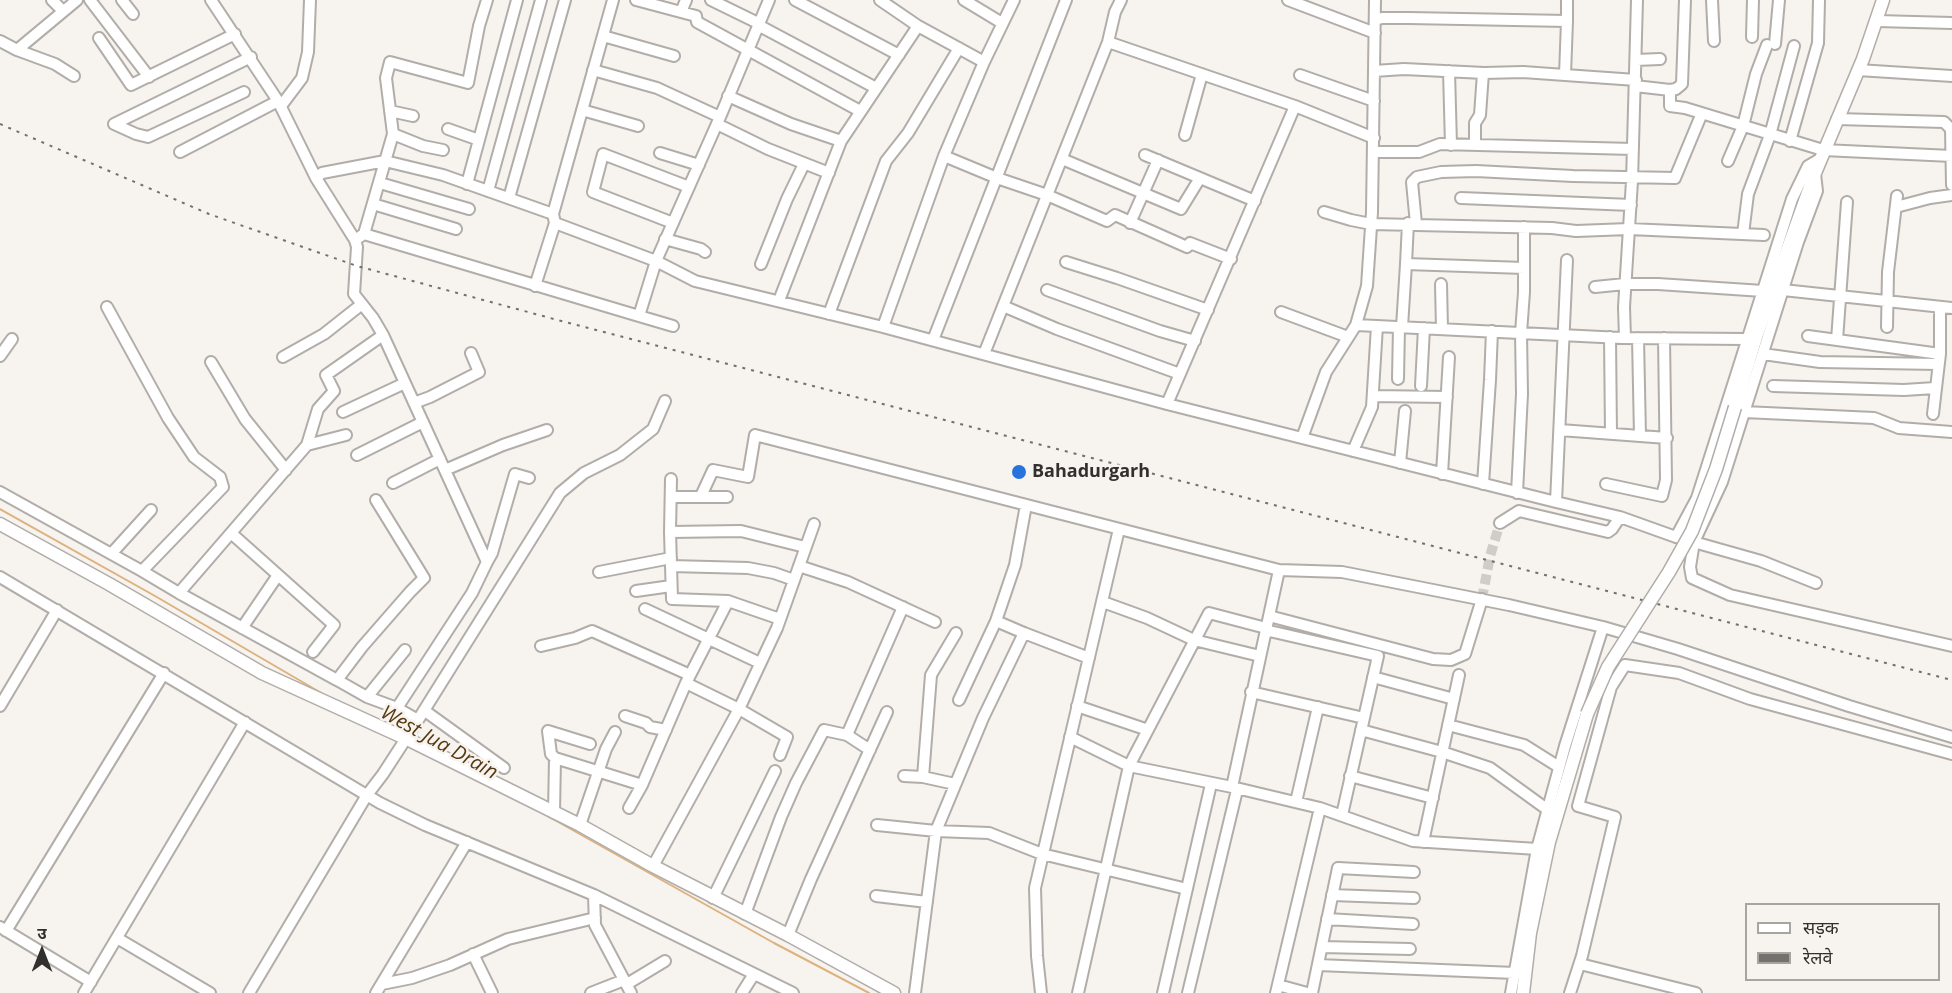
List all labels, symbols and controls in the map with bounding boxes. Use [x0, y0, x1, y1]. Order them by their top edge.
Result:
place label: Bahadurgarh [1032, 461, 1150, 483]
marker: Bahadurgarh [1010, 463, 1028, 481]
water label: West Jua Drain [376, 701, 502, 785]
legend [1745, 903, 1940, 981]
text: सड़क [1803, 915, 1839, 939]
north arrow [12, 921, 72, 981]
text: उ [37, 922, 47, 944]
text: रेलवे [1803, 945, 1833, 969]

